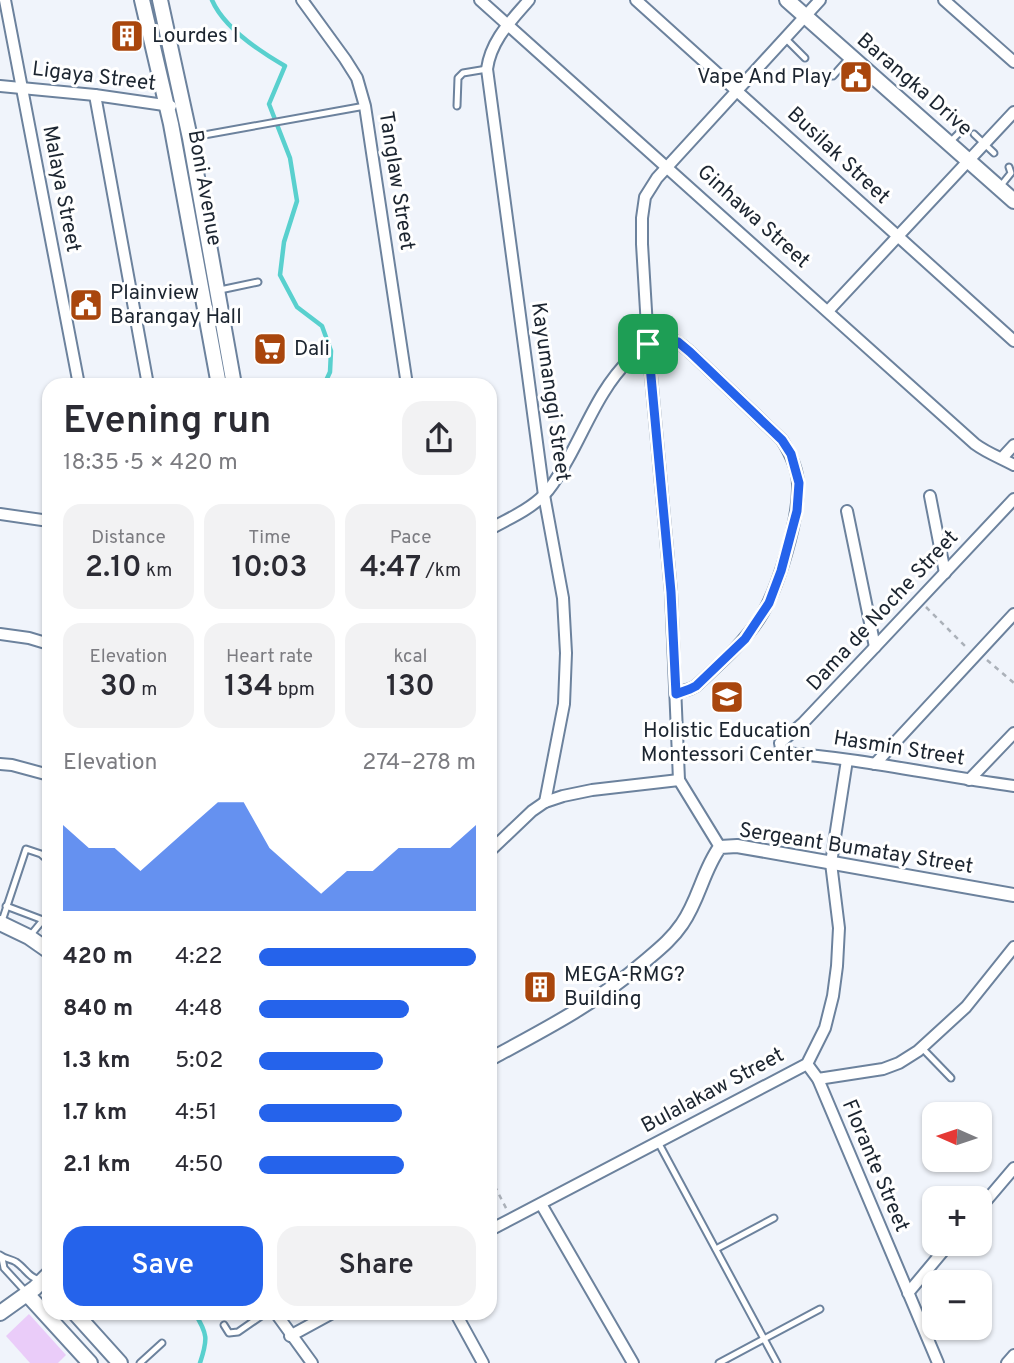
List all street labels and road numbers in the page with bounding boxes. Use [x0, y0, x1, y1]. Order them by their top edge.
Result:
street label: Barangka Drive [851, 27, 977, 143]
street label: Ligaya Street [31, 56, 157, 98]
street label: Busilak Street [781, 101, 895, 211]
street label: Tanglaw Street [372, 110, 420, 252]
street label: Malaya Street [36, 123, 86, 255]
street label: Boni Avenue [181, 128, 227, 248]
street label: Ginhawa Street [691, 159, 815, 275]
street label: Kayumanggi Street [524, 301, 576, 483]
street label: Dama de Noche Street [801, 525, 965, 697]
street label: Hasmin Street [831, 725, 967, 773]
street label: Sergeant Bumatay Street [737, 817, 975, 881]
street label: Bulalakaw Street [637, 1042, 789, 1140]
street label: Florante Street [835, 1096, 915, 1236]

